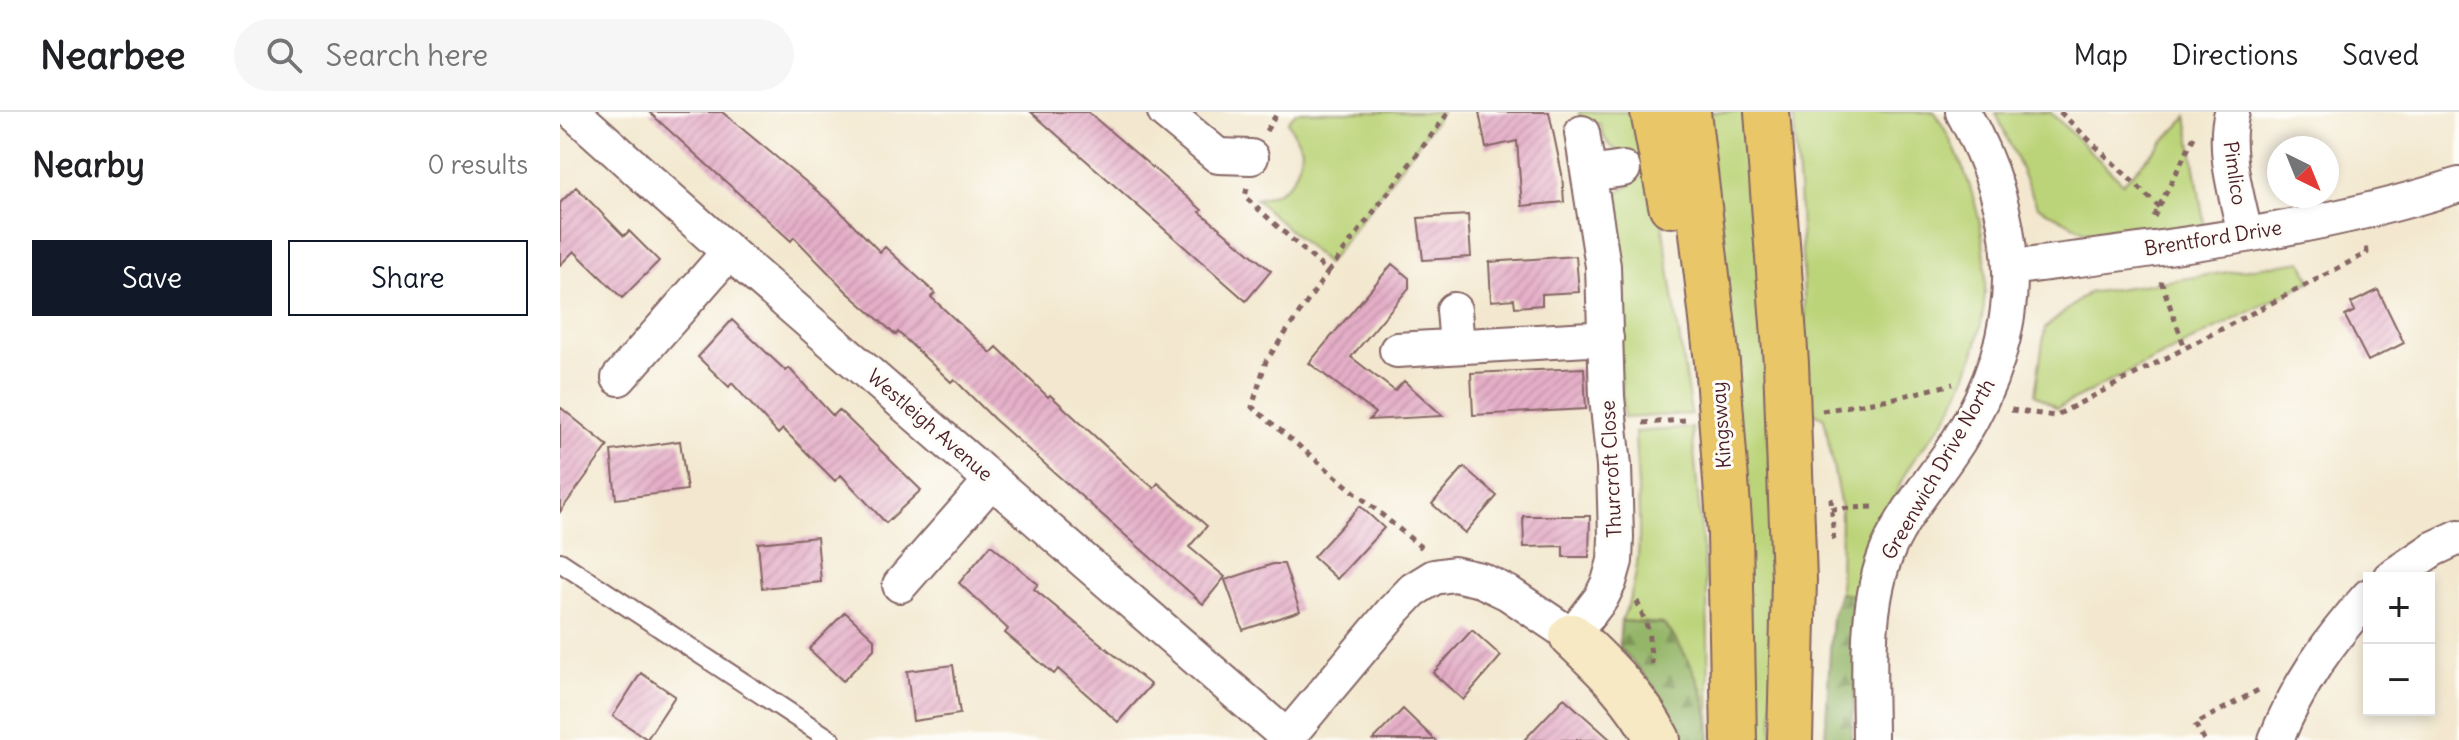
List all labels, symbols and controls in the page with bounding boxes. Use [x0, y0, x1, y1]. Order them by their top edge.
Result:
search box [234, 19, 794, 91]
text: Nearbee [40, 32, 186, 79]
icon: search [262, 33, 306, 77]
text: Search here [326, 36, 488, 74]
text: Map [2073, 37, 2128, 73]
text: Directions [2172, 37, 2298, 73]
text: Saved [2342, 37, 2419, 73]
north arrow [2267, 136, 2339, 208]
street label: Pimlico [2219, 139, 2252, 206]
text: Nearby [32, 143, 145, 186]
text: 0 results [427, 148, 528, 181]
street label: Brentford Drive [2142, 214, 2283, 261]
button: Save [32, 240, 272, 316]
button: Share [288, 240, 528, 316]
street label: Westleigh Avenue [862, 363, 998, 486]
street label: Greenwich Drive North [1875, 374, 2000, 564]
street label: Kingsway [1705, 381, 1736, 469]
street label: Thurcroft Close [1594, 400, 1627, 538]
map controls [2363, 572, 2435, 716]
button: + [2363, 572, 2435, 644]
button: − [2363, 644, 2435, 716]

